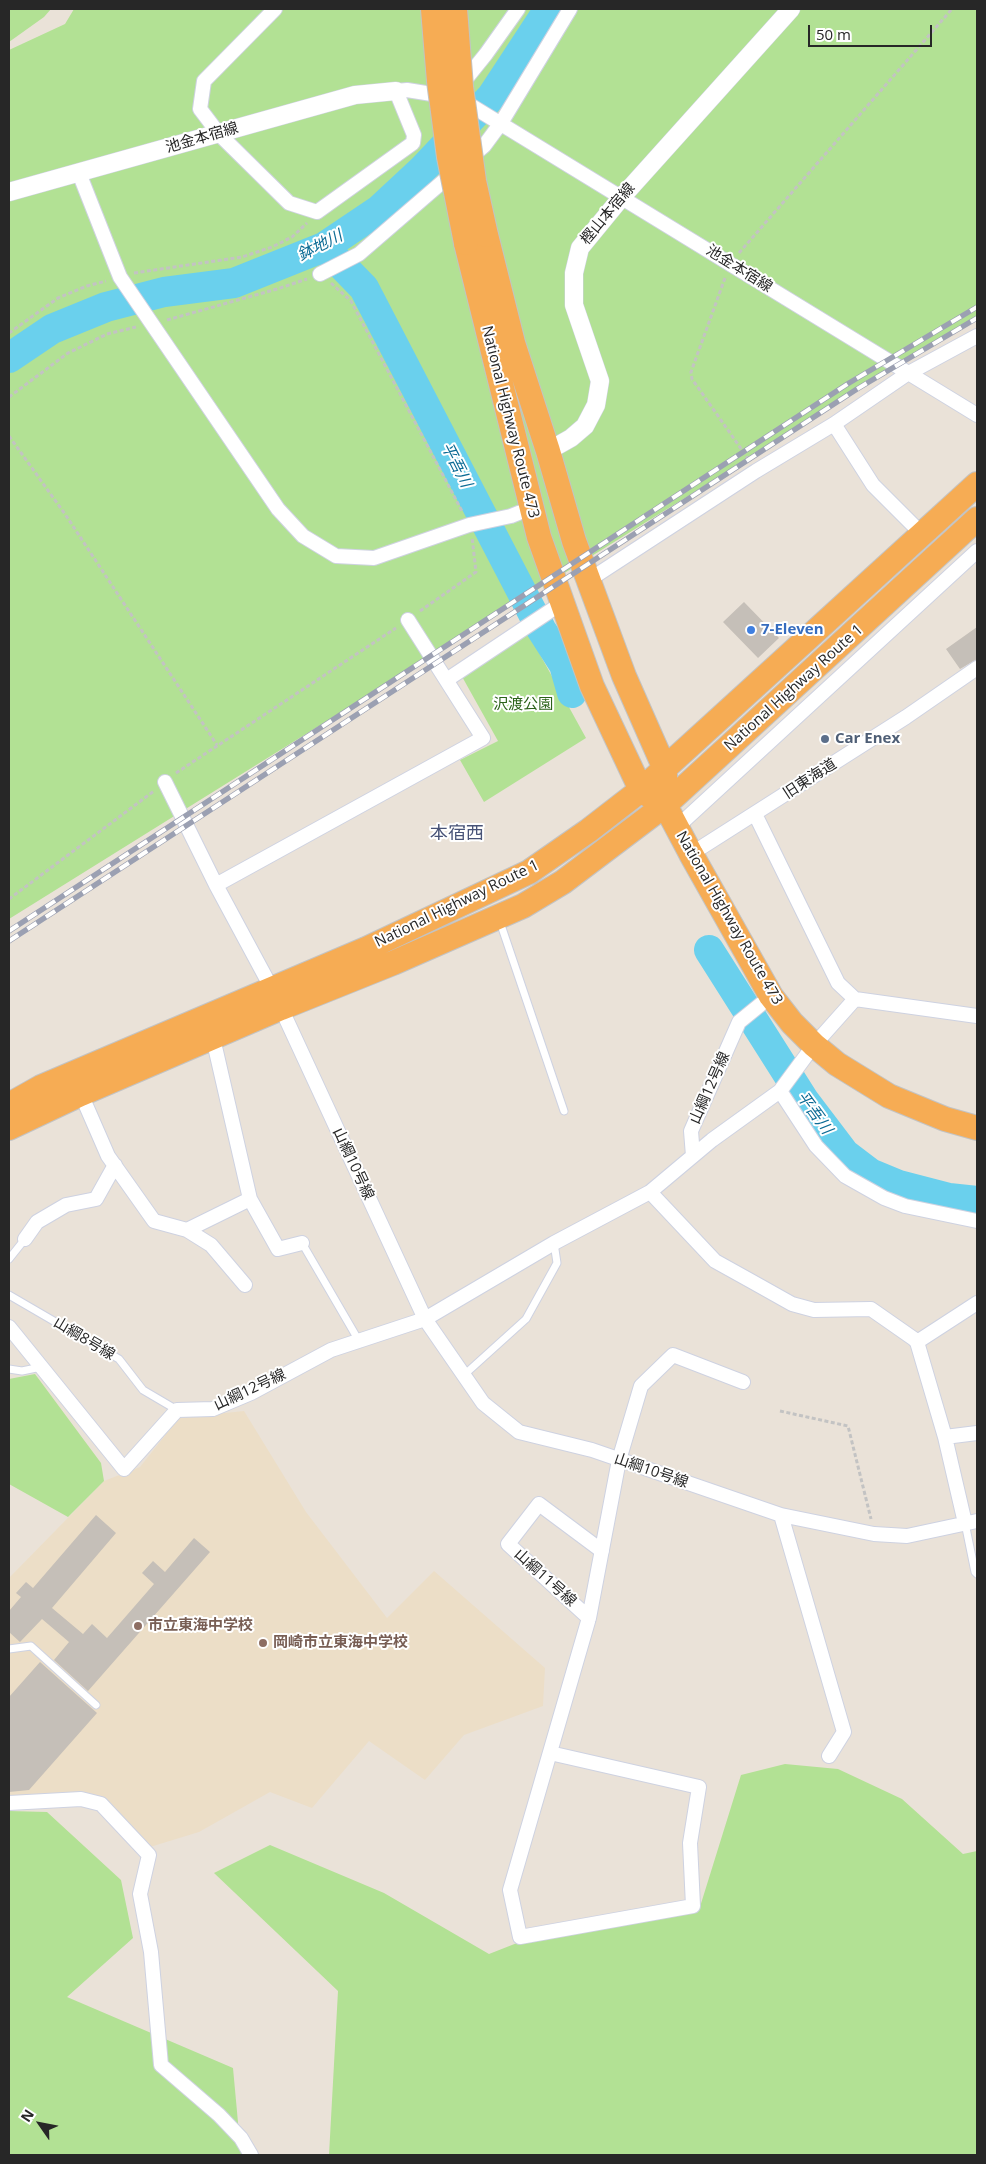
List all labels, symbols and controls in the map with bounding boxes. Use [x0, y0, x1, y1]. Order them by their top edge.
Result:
scale bar [811, 15, 935, 47]
text: 50 m [816, 24, 851, 44]
street label: 池金本宿線 [163, 119, 241, 157]
street label: 樫山本宿線 [577, 179, 639, 249]
water label: 鉢地川 [294, 227, 346, 265]
street label: 池金本宿線 [702, 241, 776, 297]
street label: National Highway Route 473 [477, 324, 543, 520]
water label: 平吾川 [437, 439, 475, 491]
street label: National Highway Route 1 [721, 621, 867, 755]
place label: 7-Eleven [761, 621, 823, 639]
marker: 7-Eleven [745, 624, 757, 636]
park label: 沢渡公園 [493, 696, 553, 714]
place label: Car Enex [835, 730, 900, 748]
marker: Car Enex [819, 733, 831, 745]
street label: 旧東海道 [780, 755, 840, 803]
district label: 本宿西 [430, 823, 484, 845]
street label: National Highway Route 473 [672, 828, 786, 1008]
street label: National Highway Route 1 [372, 856, 542, 952]
street label: 山綱12号線 [686, 1049, 734, 1127]
water label: 平吾川 [792, 1088, 836, 1138]
street label: 山綱10号線 [329, 1125, 377, 1203]
street label: 山綱8号線 [50, 1314, 118, 1364]
street label: 山綱12号線 [211, 1366, 289, 1414]
street label: 山綱10号線 [612, 1450, 690, 1492]
street label: 山綱11号線 [510, 1545, 580, 1611]
place label: 市立東海中学校 [148, 1617, 253, 1635]
marker: 市立東海中学校 [132, 1620, 144, 1632]
place label: 岡崎市立東海中学校 [273, 1634, 408, 1652]
marker: 岡崎市立東海中学校 [257, 1637, 269, 1649]
north arrow [15, 2099, 65, 2149]
text: N [16, 2106, 38, 2126]

